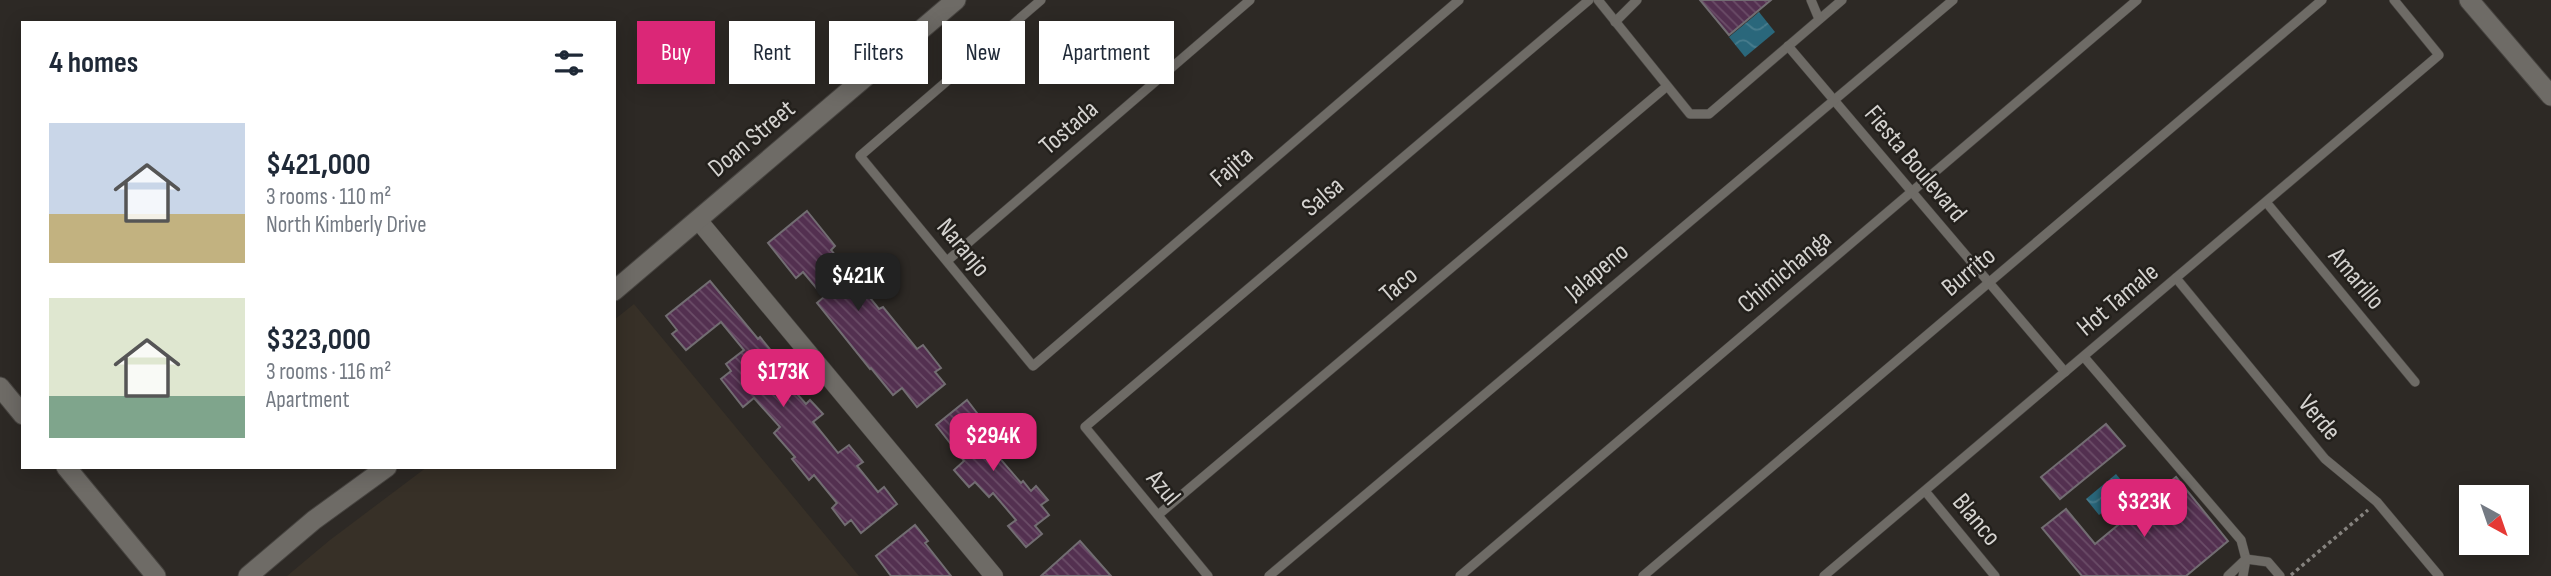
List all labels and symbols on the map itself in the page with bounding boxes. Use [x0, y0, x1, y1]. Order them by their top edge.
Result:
street label: Doan Street [702, 94, 802, 184]
street label: Tostada [1033, 94, 1105, 162]
street label: Fiesta Boulevard [1857, 99, 1973, 229]
street label: Fajita [1204, 140, 1260, 194]
street label: Salsa [1296, 171, 1350, 223]
street label: Naranjo [930, 212, 996, 284]
street label: Chimichanga [1732, 224, 1838, 320]
street label: Jalapeno [1558, 237, 1635, 308]
street label: Burrito [1936, 241, 2002, 303]
street label: Amarillo [2321, 241, 2391, 316]
pin: $421K [809, 254, 907, 313]
street label: Hot Tamale [2071, 257, 2165, 343]
street label: Taco [1374, 260, 1424, 310]
pin: $173K [734, 350, 832, 409]
street label: Verde [2291, 389, 2347, 447]
pin: $294K [944, 414, 1042, 473]
street label: Azul [1139, 463, 1187, 512]
pin: $323K [2095, 480, 2193, 539]
north arrow [2459, 485, 2529, 555]
street label: Blanco [1945, 488, 2007, 552]

